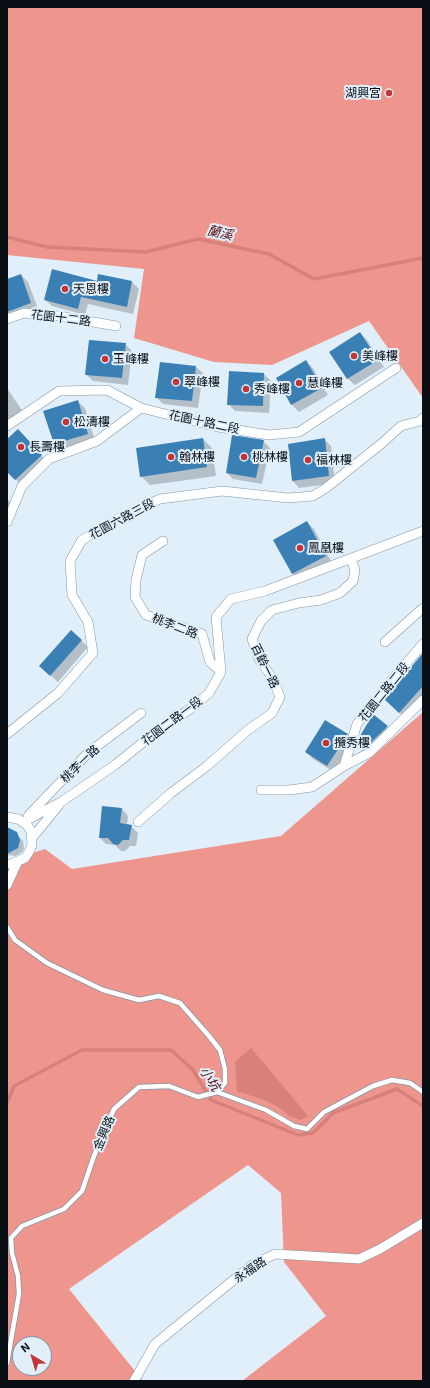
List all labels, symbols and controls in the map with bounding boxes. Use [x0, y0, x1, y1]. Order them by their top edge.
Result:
place label: 湖興宮 [345, 86, 381, 100]
marker: 湖興宮 [384, 88, 394, 98]
water label: 蘭溪 [206, 223, 234, 243]
place label: 天恩樓 [73, 282, 109, 296]
marker: 天恩樓 [60, 284, 70, 294]
street label: 花園十二路 [30, 307, 92, 329]
place label: 美峰樓 [362, 349, 398, 363]
marker: 美峰樓 [349, 351, 359, 361]
place label: 玉峰樓 [113, 352, 149, 366]
marker: 玉峰樓 [100, 354, 110, 364]
place label: 翠峰樓 [184, 375, 220, 389]
place label: 慧峰樓 [307, 376, 343, 390]
marker: 翠峰樓 [171, 377, 181, 387]
marker: 慧峰樓 [294, 378, 304, 388]
place label: 秀峰樓 [254, 382, 290, 396]
marker: 秀峰樓 [241, 384, 251, 394]
street label: 花園十路二段 [167, 407, 241, 437]
place label: 松濤樓 [74, 415, 110, 429]
marker: 松濤樓 [61, 417, 71, 427]
place label: 長壽樓 [29, 440, 65, 454]
marker: 長壽樓 [16, 442, 26, 452]
place label: 翰林樓 [179, 450, 215, 464]
place label: 桃林樓 [252, 450, 288, 464]
marker: 翰林樓 [166, 452, 176, 462]
marker: 桃林樓 [239, 452, 249, 462]
place label: 福林樓 [316, 453, 352, 467]
marker: 福林樓 [303, 455, 313, 465]
street label: 花園六路三段 [87, 496, 157, 542]
place label: 鳳凰樓 [308, 541, 344, 555]
marker: 鳳凰樓 [295, 543, 305, 553]
street label: 桃李二路 [150, 611, 200, 641]
street label: 百齡一路 [248, 641, 282, 691]
street label: 花園二路二段 [356, 659, 412, 725]
street label: 花園二路一段 [139, 694, 205, 748]
place label: 攬秀樓 [334, 736, 370, 750]
marker: 攬秀樓 [321, 738, 331, 748]
street label: 桃李一路 [58, 742, 102, 786]
water label: 小坑 [196, 1064, 224, 1094]
street label: 金興路 [90, 1114, 118, 1152]
street label: 永福路 [231, 1254, 269, 1286]
north arrow [12, 1336, 52, 1376]
text: N [18, 1339, 32, 1355]

